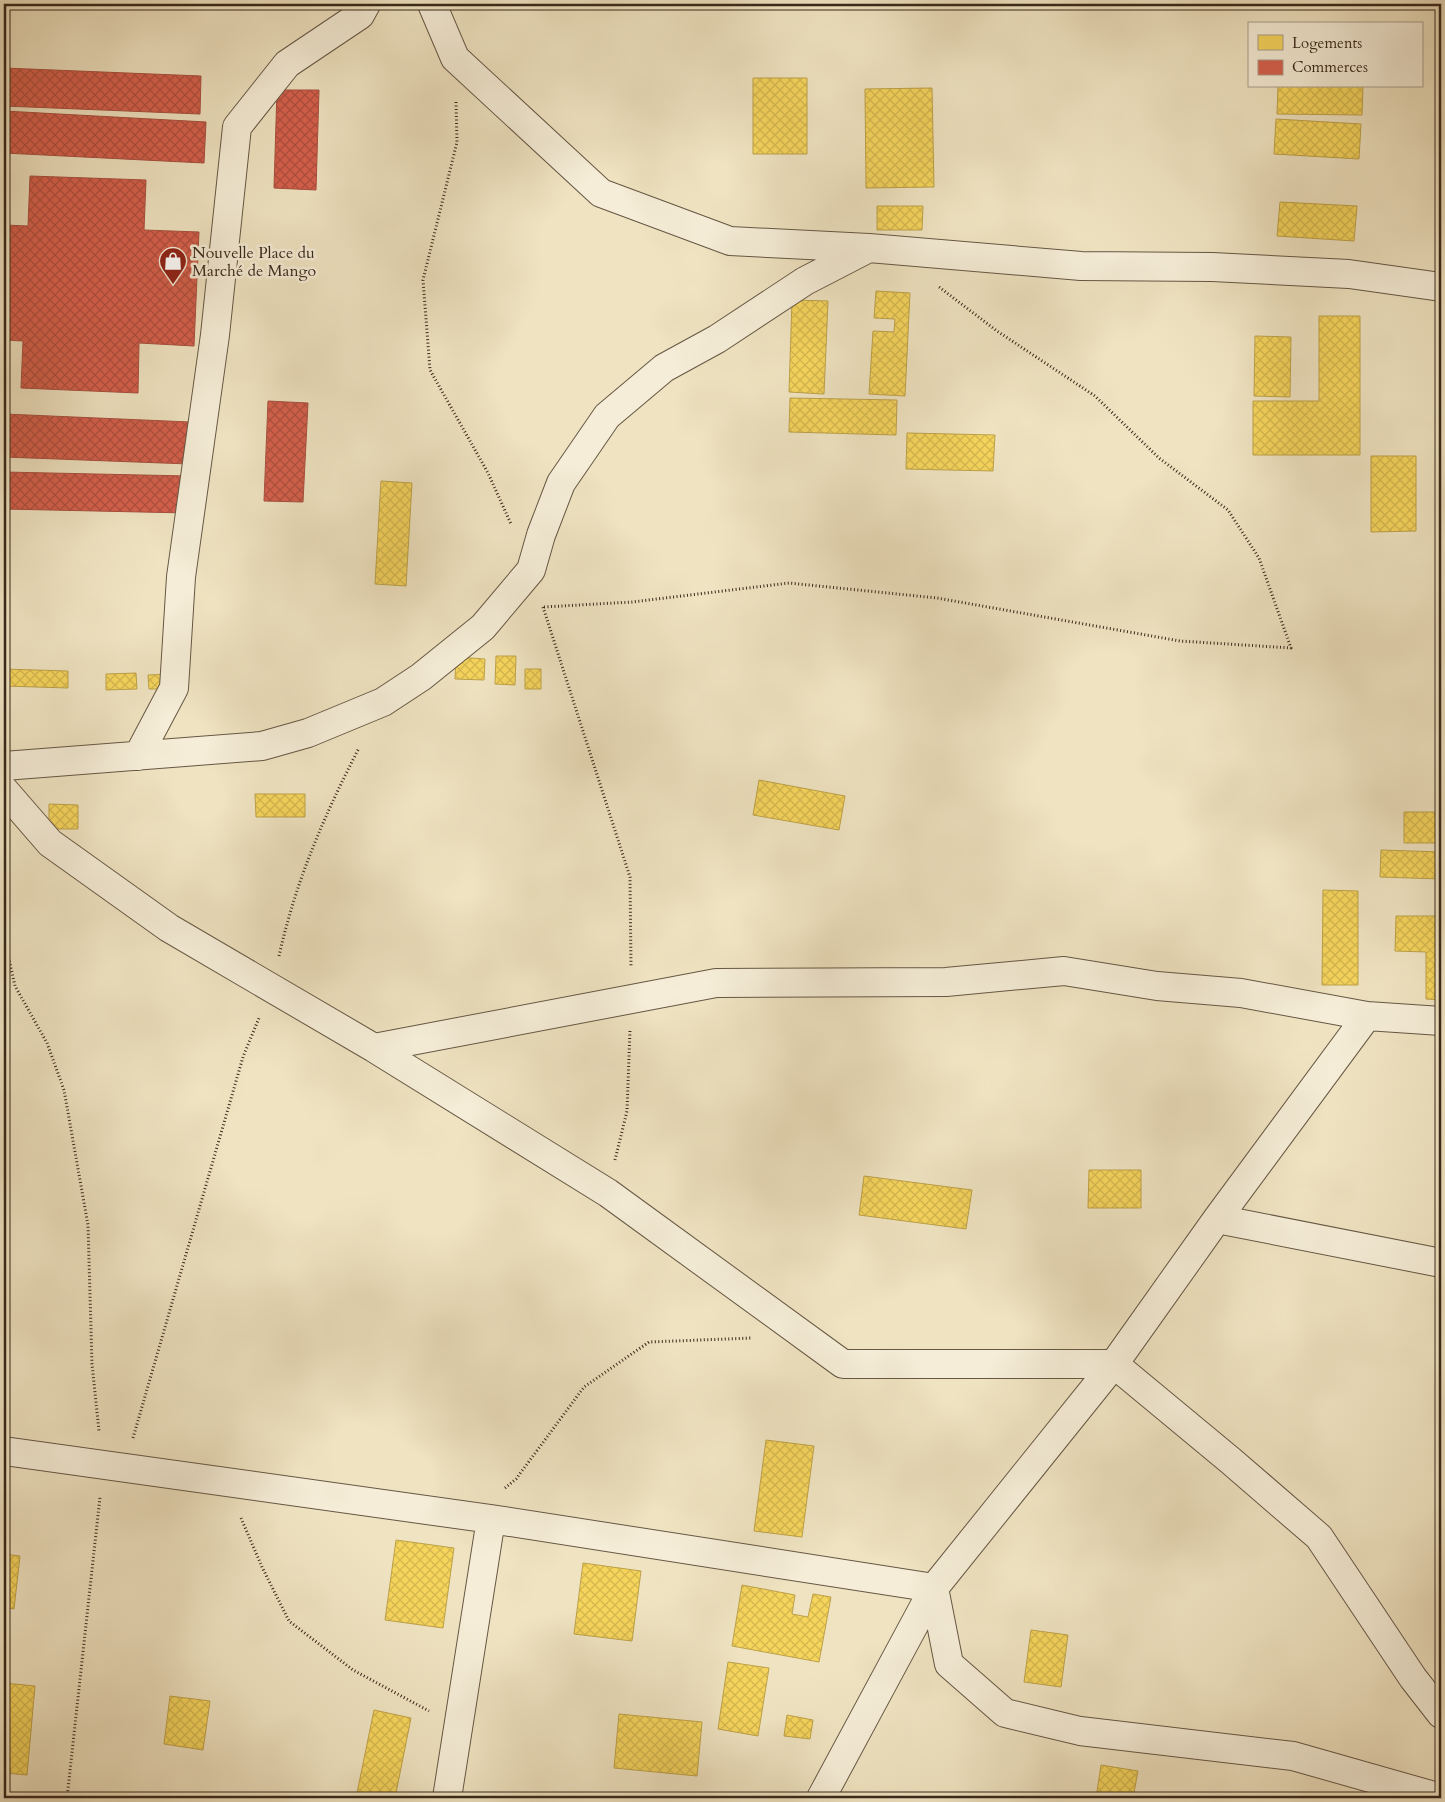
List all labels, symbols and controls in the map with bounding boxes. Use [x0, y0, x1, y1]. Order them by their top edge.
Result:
legend [1248, 22, 1422, 88]
text: Logements [1292, 33, 1362, 53]
text: Commerces [1292, 57, 1368, 77]
place label: Nouvelle Place du Marché de Mango [192, 242, 317, 282]
shop icon: Nouvelle Place du Marché de Mango [158, 246, 188, 285]

